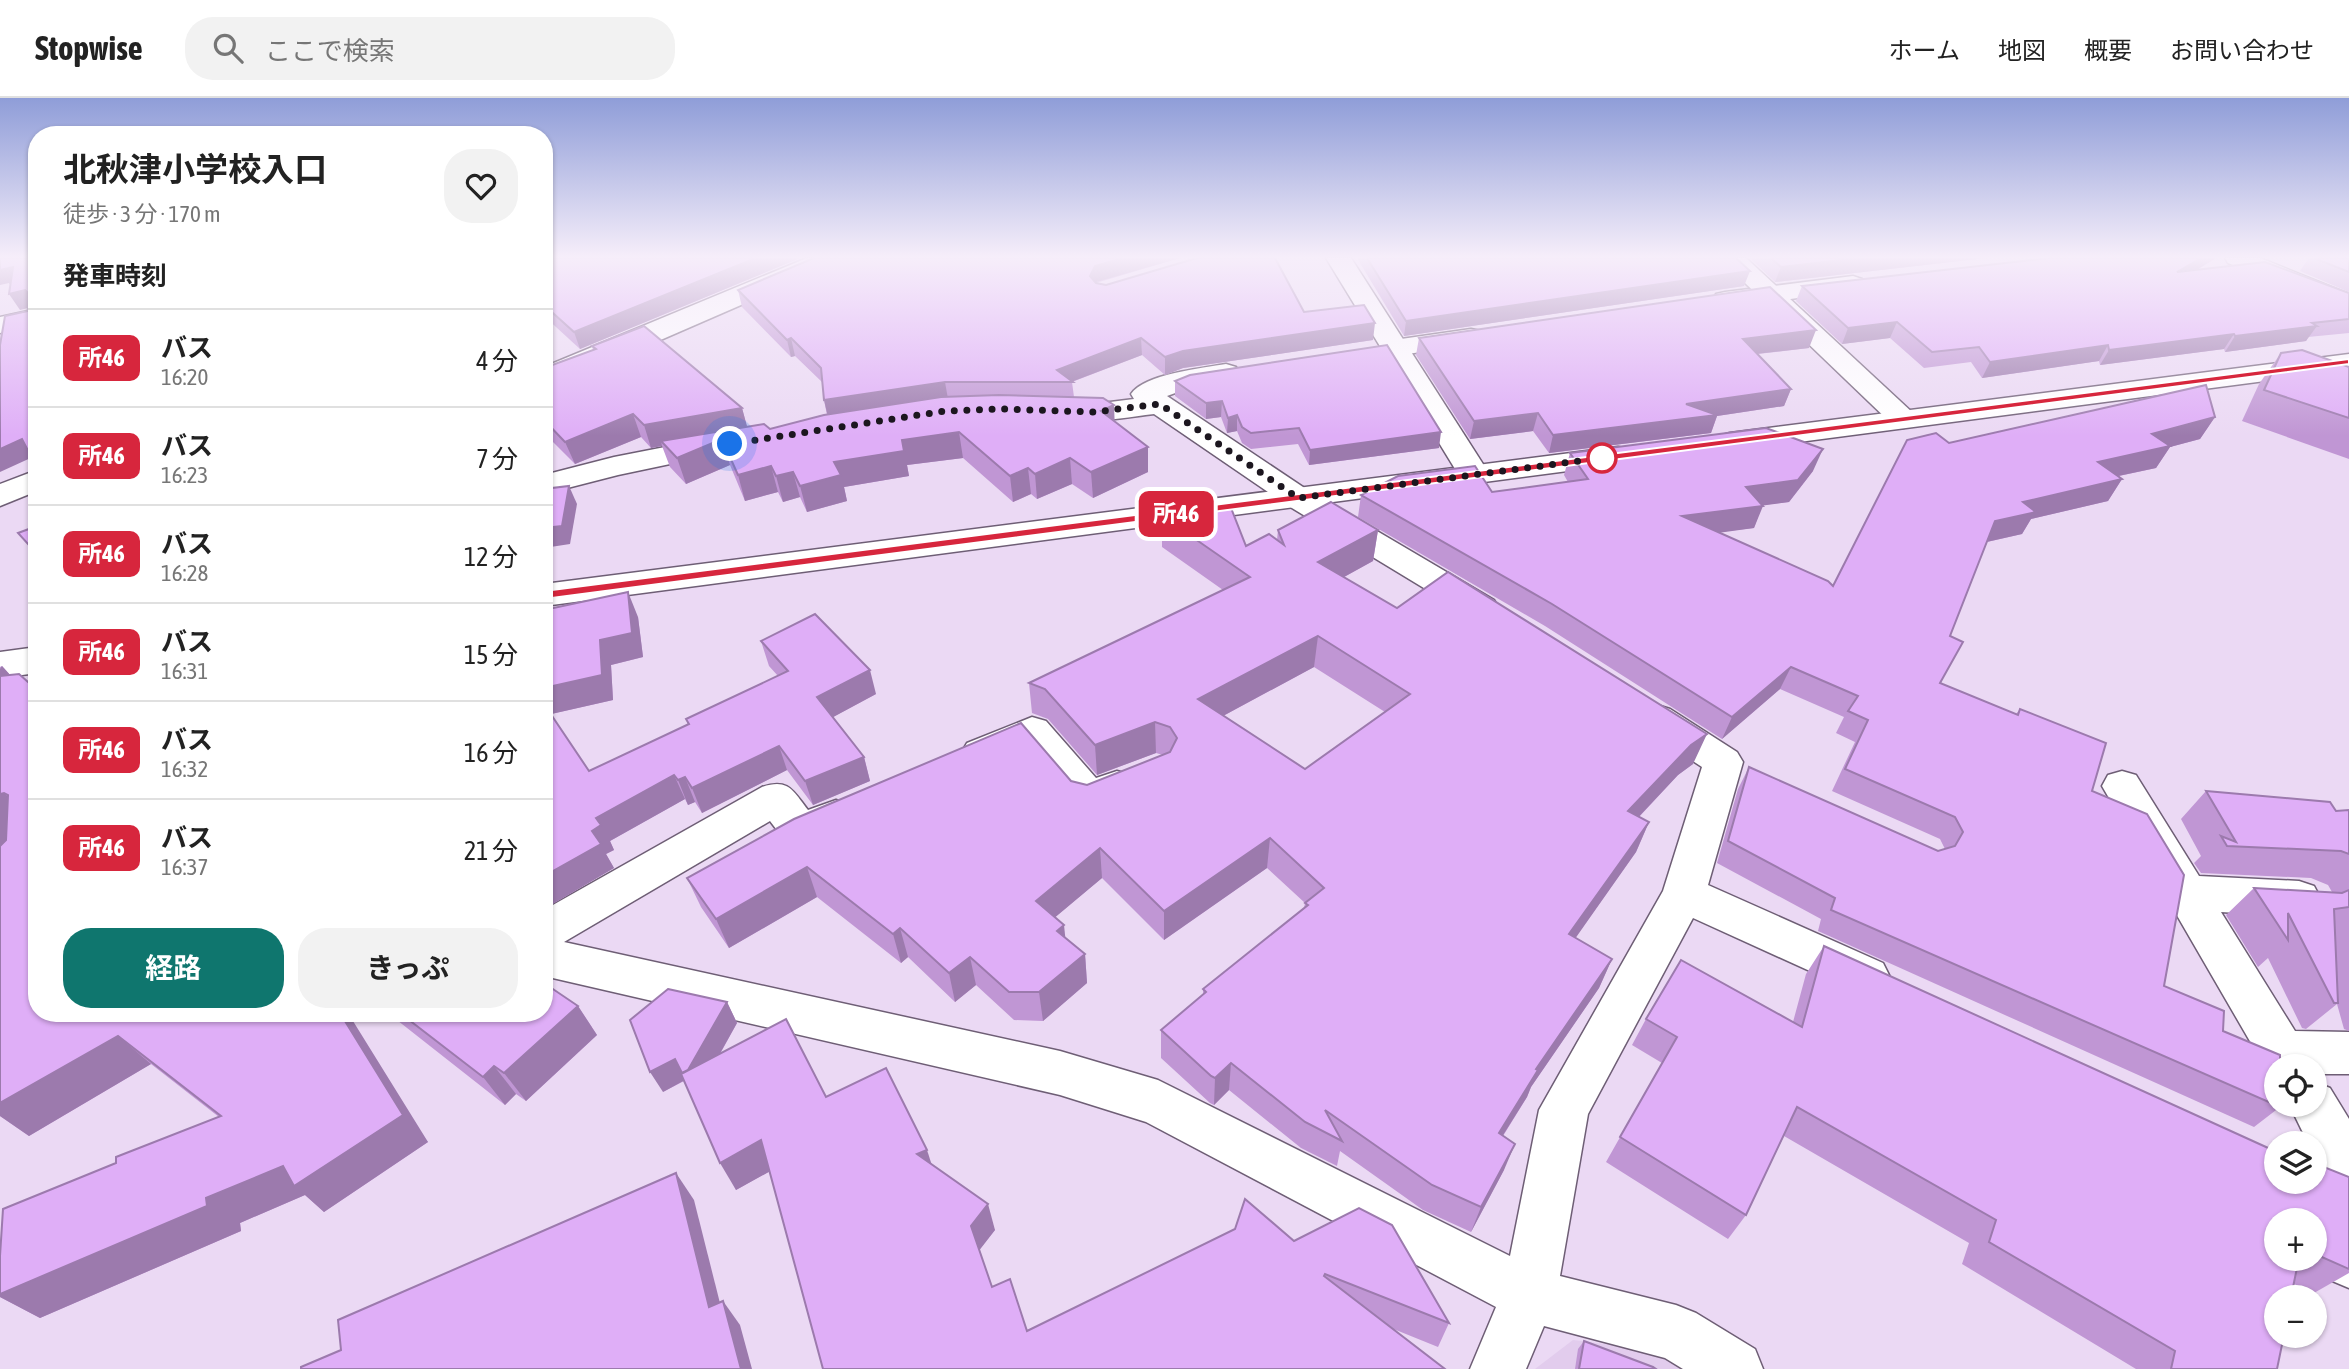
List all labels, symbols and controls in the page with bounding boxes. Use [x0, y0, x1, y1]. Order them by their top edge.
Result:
search box [185, 17, 675, 80]
text: Stopwise [35, 29, 143, 67]
icon: search [209, 29, 247, 67]
text: ここで検索 [265, 36, 395, 66]
text: ホーム [1889, 37, 1960, 64]
text: 地図 [1998, 37, 2046, 64]
text: 概要 [2084, 37, 2132, 64]
text: お問い合わせ [2170, 37, 2314, 64]
button: heart [444, 149, 518, 223]
text: 北秋津小学校入口 [63, 150, 327, 188]
text: 徒歩 · 3 分 · 170 m [63, 201, 221, 227]
text: 発車時刻 [63, 261, 167, 291]
text: バス [161, 333, 213, 363]
text: 所46 [78, 344, 125, 371]
text: 4 分 [476, 346, 518, 376]
text: 16:20 [161, 364, 208, 390]
your location [712, 426, 747, 461]
text: バス [161, 431, 213, 461]
text: 所46 [78, 442, 125, 469]
unlabelled marker [1587, 443, 1617, 473]
text: 7 分 [476, 444, 518, 474]
text: 16:23 [161, 462, 208, 488]
line badge: 所46 [1136, 491, 1216, 537]
text: 所46 [1153, 500, 1199, 527]
text: バス [161, 529, 213, 559]
text: 所46 [78, 540, 125, 567]
text: 12 分 [464, 542, 518, 572]
text: 16:28 [161, 560, 208, 586]
text: バス [161, 627, 213, 657]
text: 所46 [78, 638, 125, 665]
text: 15 分 [464, 640, 518, 670]
text: 16:31 [161, 658, 208, 684]
text: バス [161, 725, 213, 755]
text: 所46 [78, 736, 125, 763]
text: 16 分 [464, 738, 518, 768]
text: 16:32 [161, 756, 208, 782]
text: バス [161, 823, 213, 853]
text: 所46 [78, 834, 125, 861]
text: 21 分 [464, 836, 518, 866]
text: 16:37 [161, 854, 208, 880]
button: 経路 [63, 928, 284, 1008]
button: きっぷ [298, 928, 518, 1008]
map controls [2264, 1054, 2327, 1348]
button: locate [2264, 1054, 2327, 1117]
button: layers [2264, 1131, 2327, 1194]
button: + [2264, 1208, 2327, 1271]
button: − [2264, 1285, 2327, 1348]

